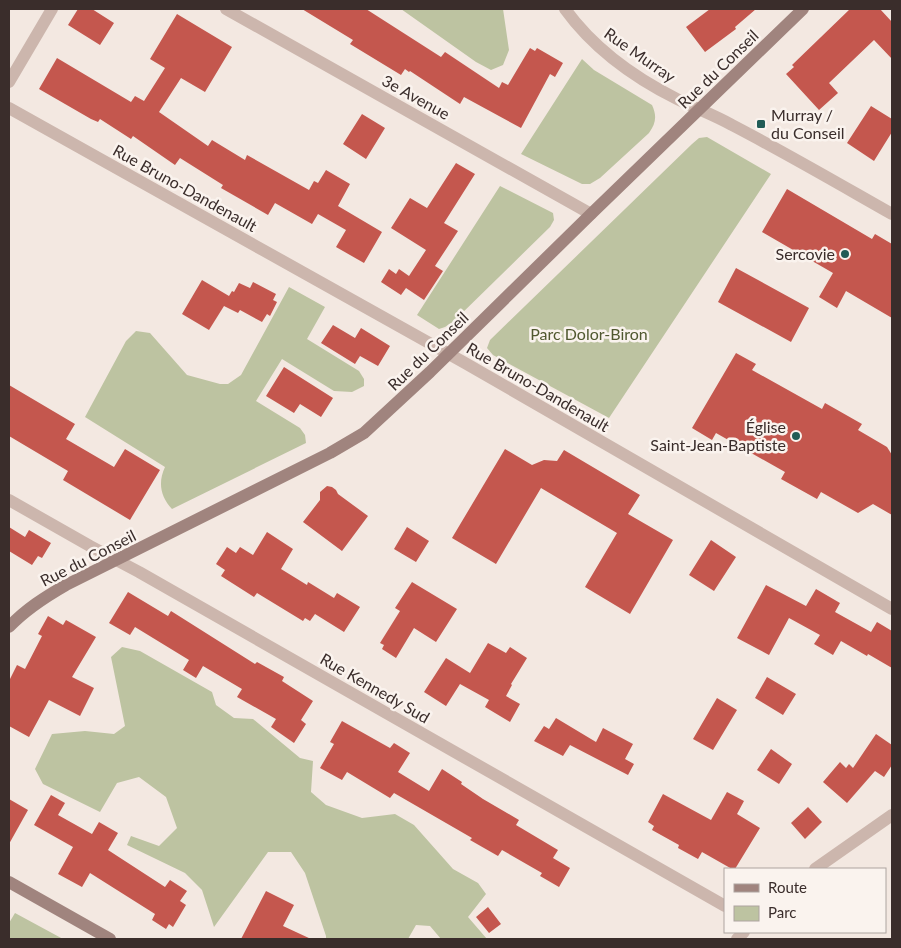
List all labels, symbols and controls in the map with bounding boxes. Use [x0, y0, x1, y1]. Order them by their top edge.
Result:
street label: Rue Murray [601, 23, 680, 86]
street label: Rue du Conseil [673, 25, 762, 112]
street label: 3e Avenue [379, 70, 453, 123]
place label: Murray / du Conseil [771, 105, 845, 142]
marker: Murray / du Conseil [755, 118, 767, 130]
street label: Rue Bruno-Dandenault [110, 140, 261, 235]
place label: Sercovie [776, 244, 835, 263]
marker: Sercovie [839, 248, 851, 260]
street label: Rue du Conseil [383, 307, 472, 394]
park label: Parc Dolor-Biron [530, 324, 648, 343]
street label: Rue Bruno-Dandenault [464, 338, 613, 435]
place label: Église Saint-Jean-Baptiste [650, 417, 786, 454]
marker: Église Saint-Jean-Baptiste [790, 430, 802, 442]
street label: Rue du Conseil [37, 525, 139, 590]
street label: Rue Kennedy Sud [317, 649, 433, 727]
legend [724, 868, 886, 933]
text: Route [768, 878, 807, 896]
text: Parc [768, 903, 797, 921]

